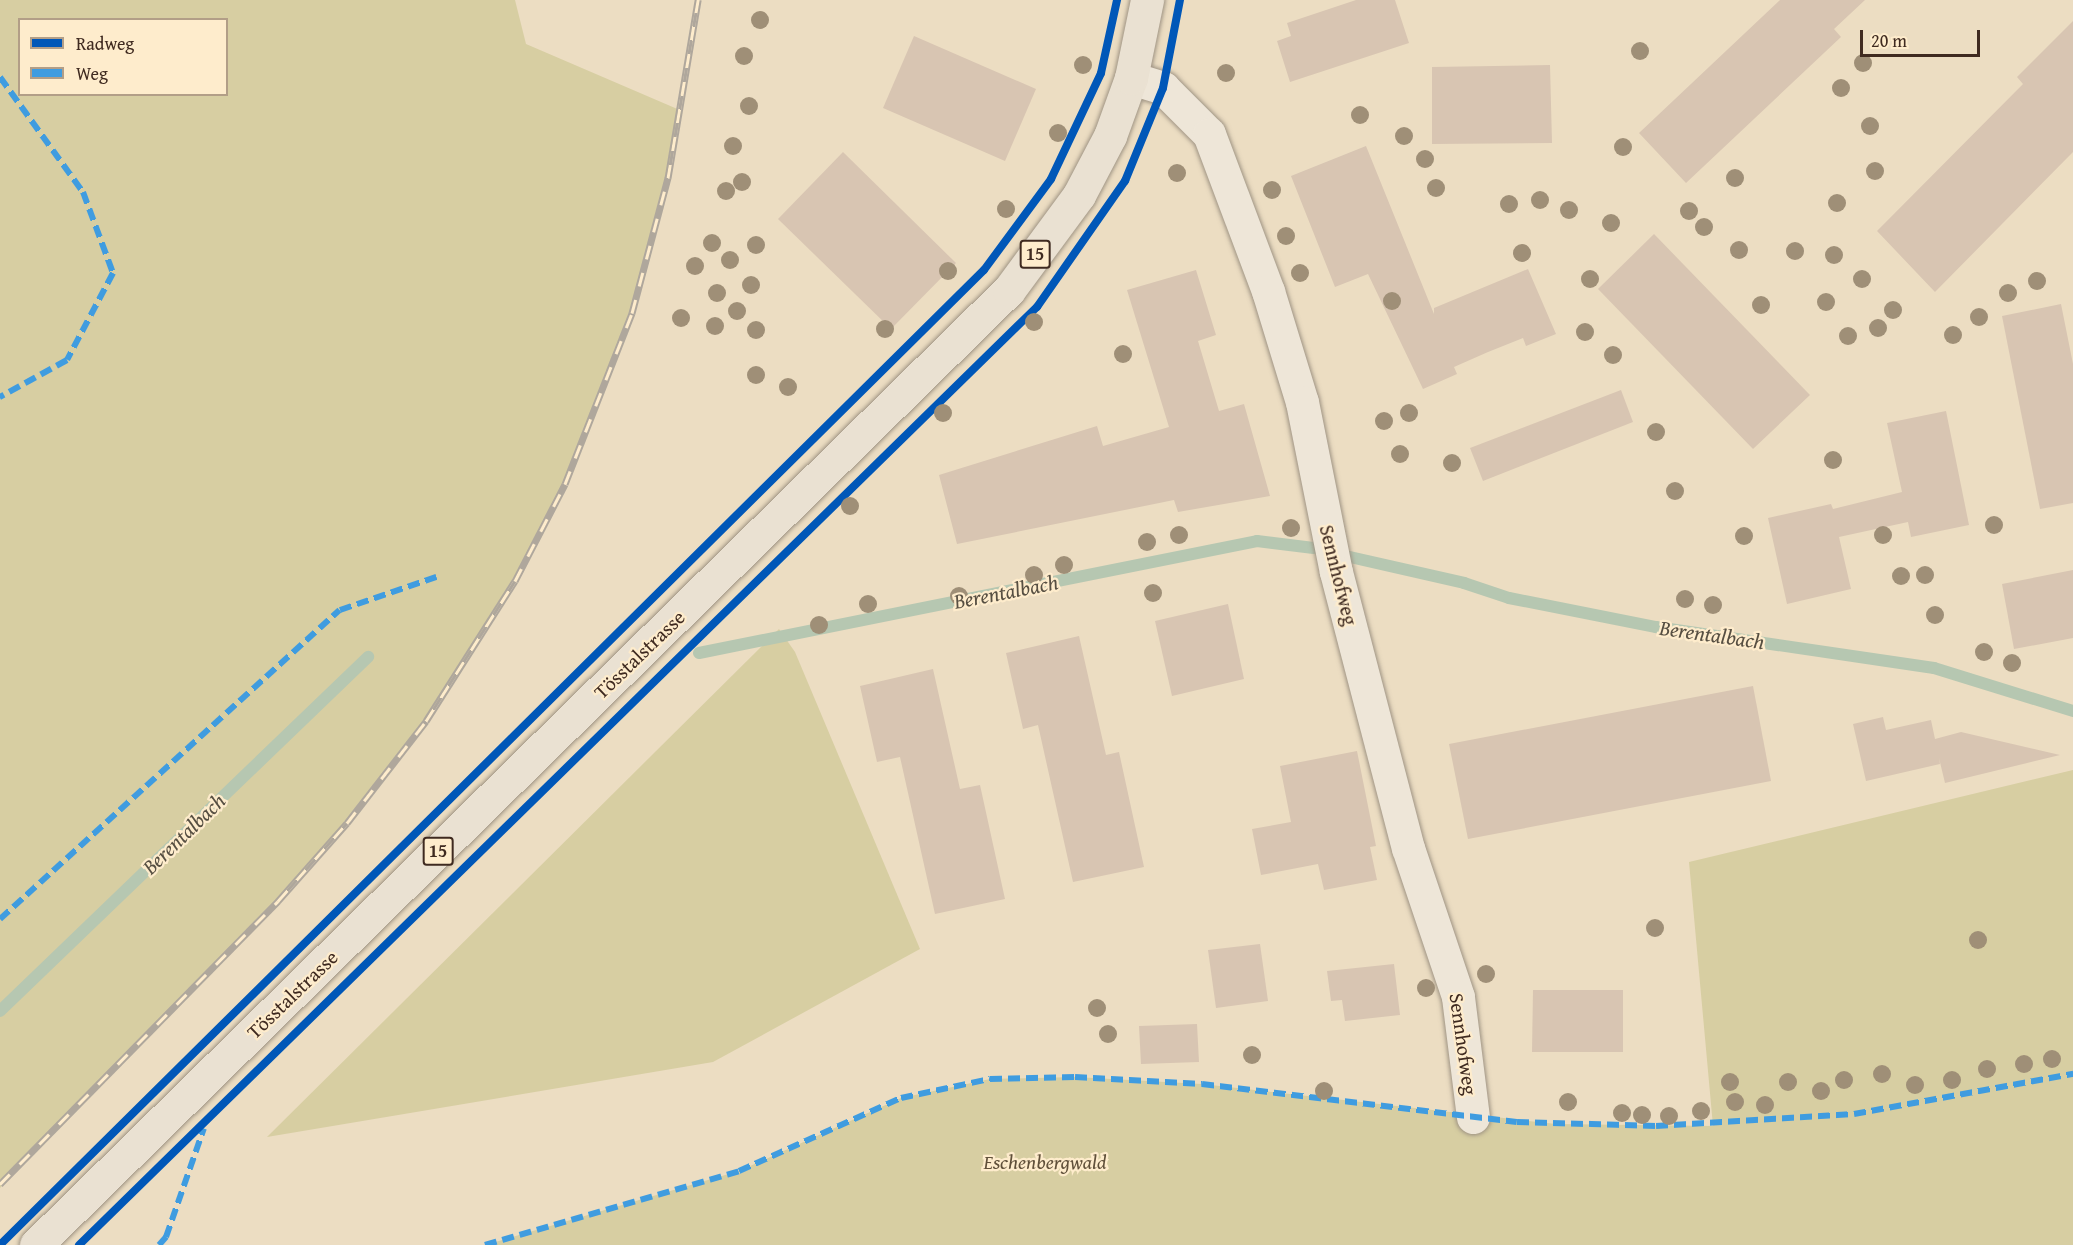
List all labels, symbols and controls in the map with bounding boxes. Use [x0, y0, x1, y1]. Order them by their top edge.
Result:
legend [18, 18, 228, 96]
scale bar [1863, 18, 1983, 56]
text: 20 m [1871, 27, 1907, 54]
text: Radweg [76, 30, 134, 57]
text: Weg [76, 60, 108, 87]
road number: 15 [1018, 239, 1052, 269]
street label: Sennhofweg [1315, 522, 1363, 628]
water label: Berentalbach [952, 570, 1060, 614]
street label: Tösstalstrasse [589, 605, 689, 703]
water label: Berentalbach [1658, 615, 1766, 655]
water label: Berentalbach [137, 788, 231, 880]
road number: 15 [422, 836, 454, 866]
street label: Tösstalstrasse [242, 945, 342, 1043]
street label: Sennhofweg [1445, 992, 1483, 1096]
park label: Eschenbergwald [983, 1149, 1107, 1173]

